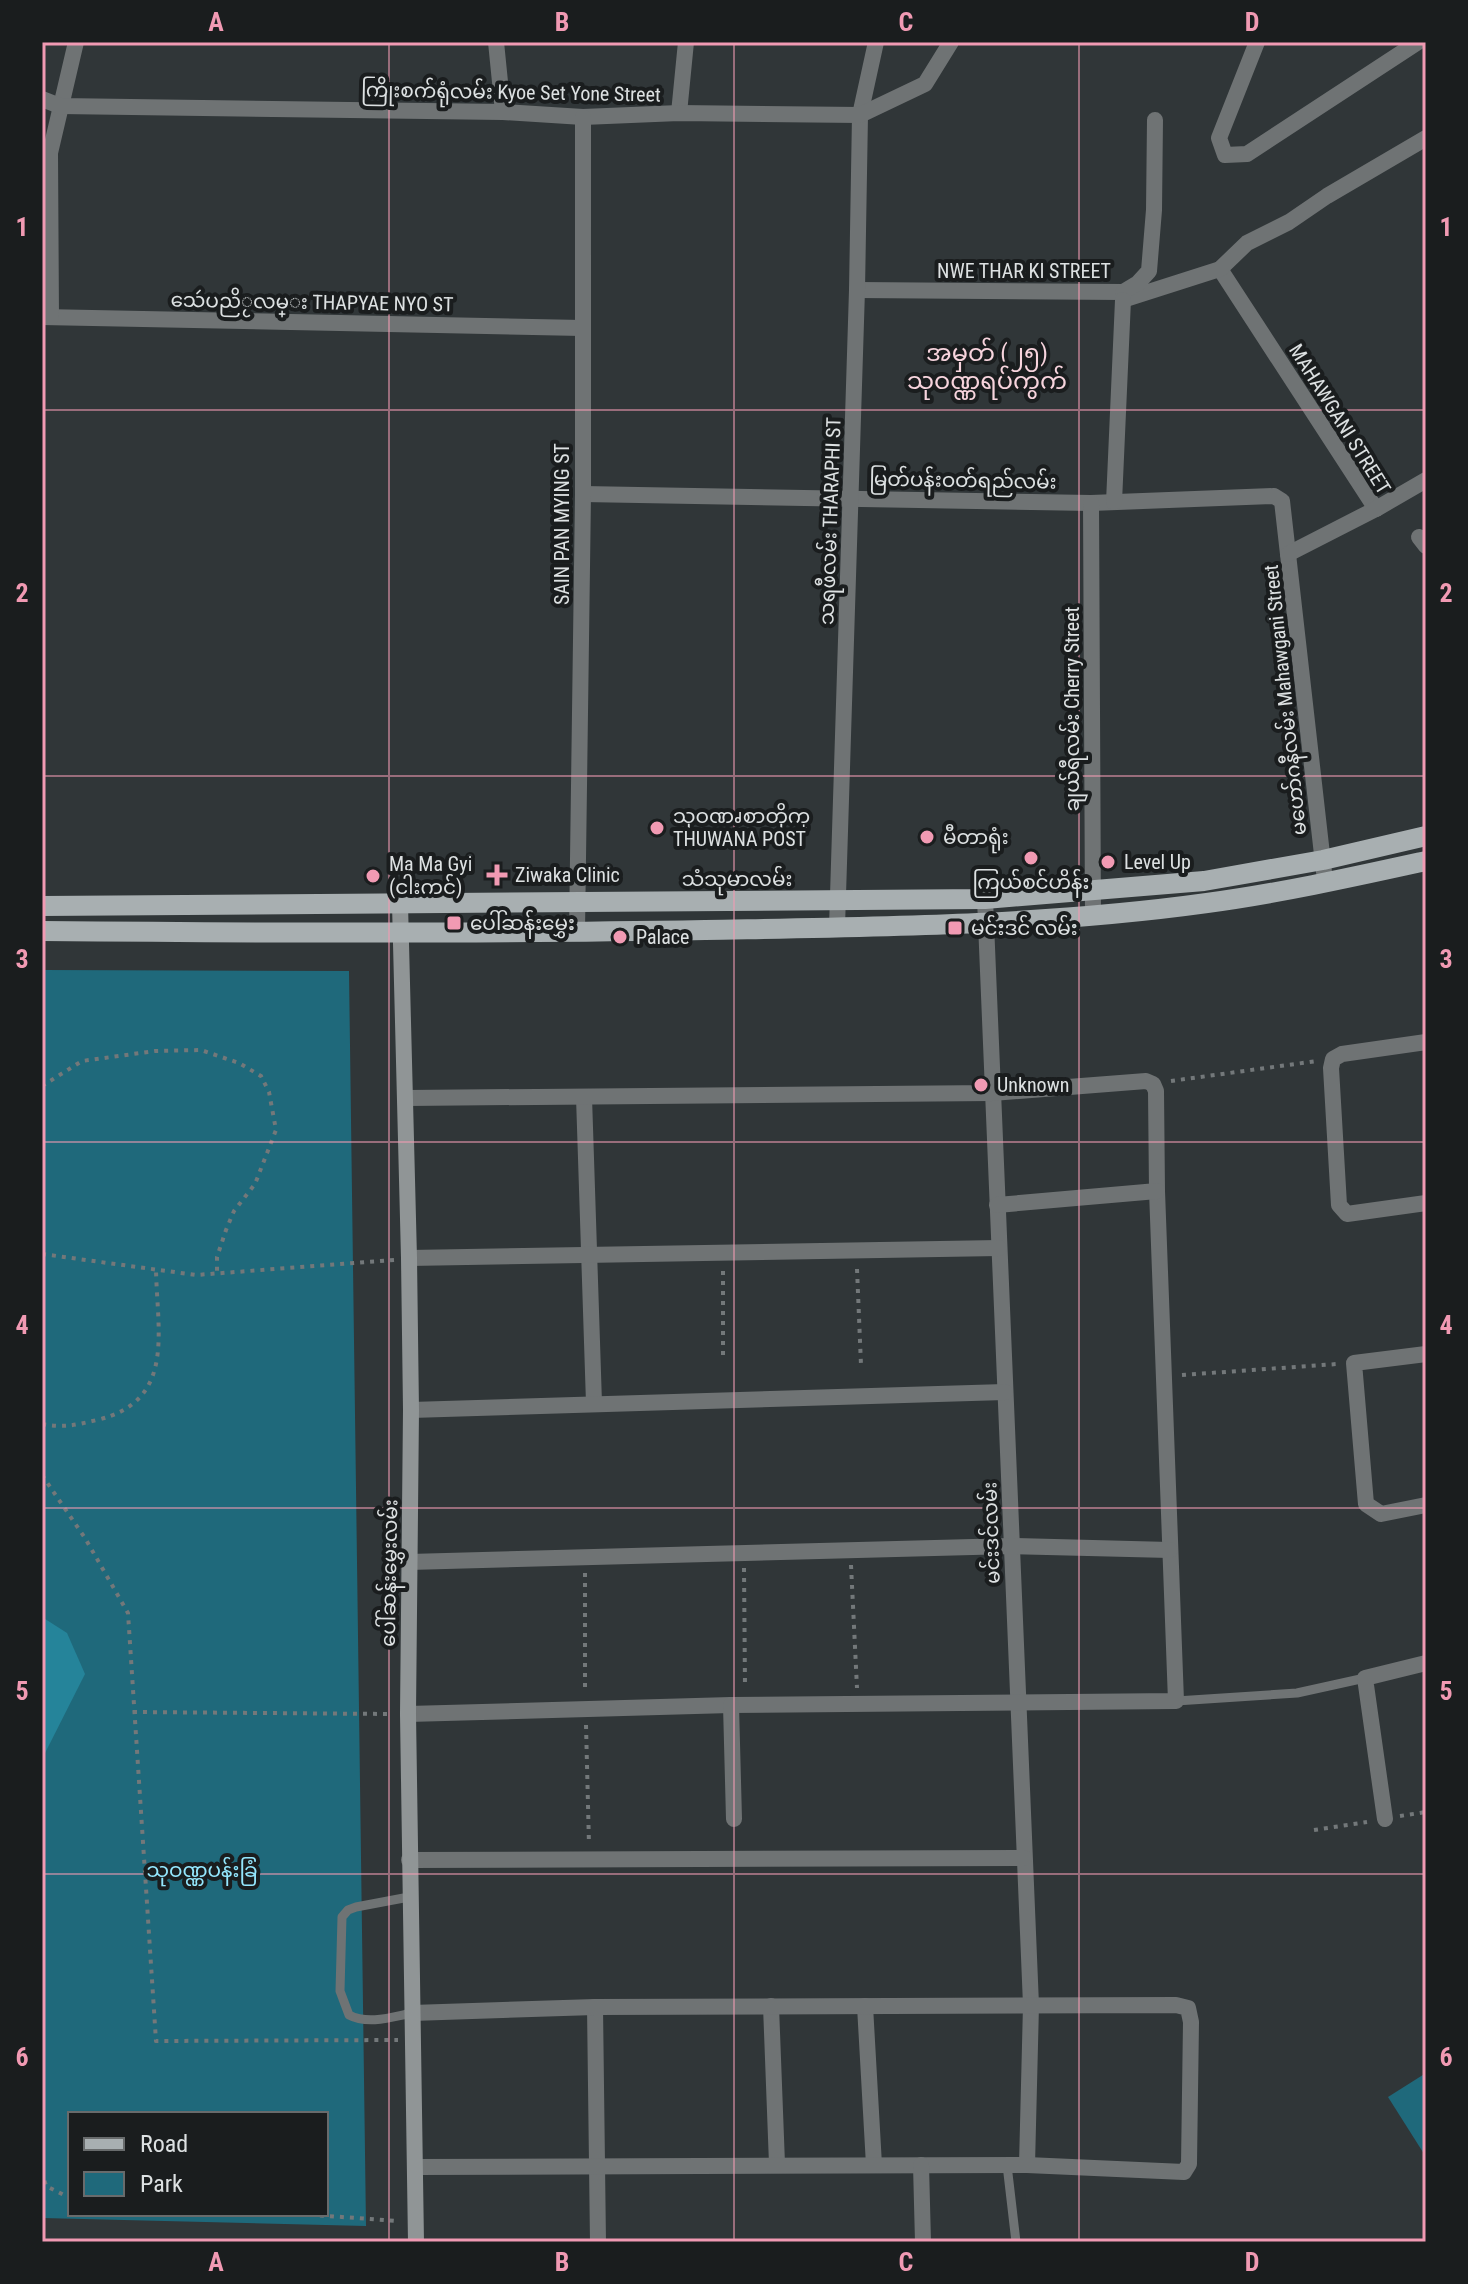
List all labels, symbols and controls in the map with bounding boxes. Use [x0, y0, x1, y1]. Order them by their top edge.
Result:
text: A [208, 7, 224, 37]
text: B [555, 7, 569, 37]
text: C [899, 7, 914, 37]
text: D [1245, 7, 1259, 37]
street label: ကြိုးစက်ရုံလမ်း Kyoe Set Yone Street [361, 75, 661, 112]
text: 1 [15, 212, 29, 242]
text: 1 [1439, 212, 1453, 242]
street label: NWE THAR KI STREET [937, 259, 1111, 283]
street label: သေဴပညိႂလမ္း THAPYAE NYO ST [170, 286, 454, 321]
district label: အမှတ် (၂၅) သုဝဏ္ဏရပ်ကွက် [907, 337, 1067, 400]
street label: MAHAWGANI STREET [1284, 339, 1396, 499]
street label: သရဖီလမ်း THARAPHI ST [812, 417, 850, 625]
street label: SAIN PAN MYING ST [550, 443, 574, 605]
street label: မြတ်ပန်းဝတ်ရည်လမ်း [869, 464, 1057, 498]
street label: မဟော်ဂနီလမ်း Mahawgani Street [1257, 563, 1315, 837]
text: 2 [15, 578, 29, 608]
text: 2 [1439, 578, 1453, 608]
street label: ချယ်ရီလမ်း Cherry Street [1058, 606, 1088, 812]
place label: သုဝဏၧစာတိုက္ THUWANA POST [673, 802, 810, 851]
marker: သုဝဏၧစာတိုက္ THUWANA POST [648, 819, 666, 837]
place label: မီတာရုံး [943, 823, 1009, 854]
marker: မီတာရုံး [918, 828, 936, 846]
marker: ကြယ်စင်ဟိန်း [1022, 849, 1040, 867]
place label: Level Up [1124, 850, 1191, 874]
place label: Ma Ma Gyi (ငါးကင်) [389, 852, 472, 899]
marker: Level Up [1099, 853, 1117, 871]
place label: Ziwaka Clinic [515, 863, 620, 887]
marker: Ziwaka Clinic [486, 864, 508, 886]
street label: သံသုမာလမ်း [682, 865, 792, 896]
marker: Ma Ma Gyi (ငါးကင်) [364, 867, 382, 885]
place label: ကြယ်စင်ဟိန်း [973, 868, 1089, 898]
place label: ပေါ်ဆန်းမွှေး [470, 909, 575, 939]
marker: ပေါ်ဆန်းမွှေး [445, 914, 463, 932]
place label: မင်းဒင် လမ်း [971, 914, 1078, 940]
marker: မင်းဒင် လမ်း [946, 919, 964, 937]
place label: Palace [636, 925, 689, 949]
marker: Palace [611, 928, 629, 946]
text: 3 [15, 944, 29, 974]
text: 3 [1439, 944, 1453, 974]
place label: Unknown [997, 1073, 1069, 1097]
marker: Unknown [972, 1076, 990, 1094]
text: 4 [15, 1310, 29, 1340]
text: 4 [1439, 1310, 1453, 1340]
street label: မင်းဒင်လမ်း [975, 1482, 1005, 1585]
street label: ပေါ်ဆန်းမွှေးလမ်း [374, 1499, 406, 1647]
text: 5 [15, 1676, 29, 1706]
text: 5 [1439, 1676, 1453, 1706]
park label: သုဝဏ္ဏပန်းခြံ [146, 1856, 258, 1887]
text: 6 [15, 2042, 29, 2072]
text: 6 [1439, 2042, 1453, 2072]
legend [68, 2112, 328, 2216]
text: Road [140, 2130, 188, 2158]
text: Park [140, 2170, 183, 2198]
text: A [208, 2247, 224, 2277]
text: B [555, 2247, 569, 2277]
text: C [899, 2247, 914, 2277]
text: D [1245, 2247, 1259, 2277]

